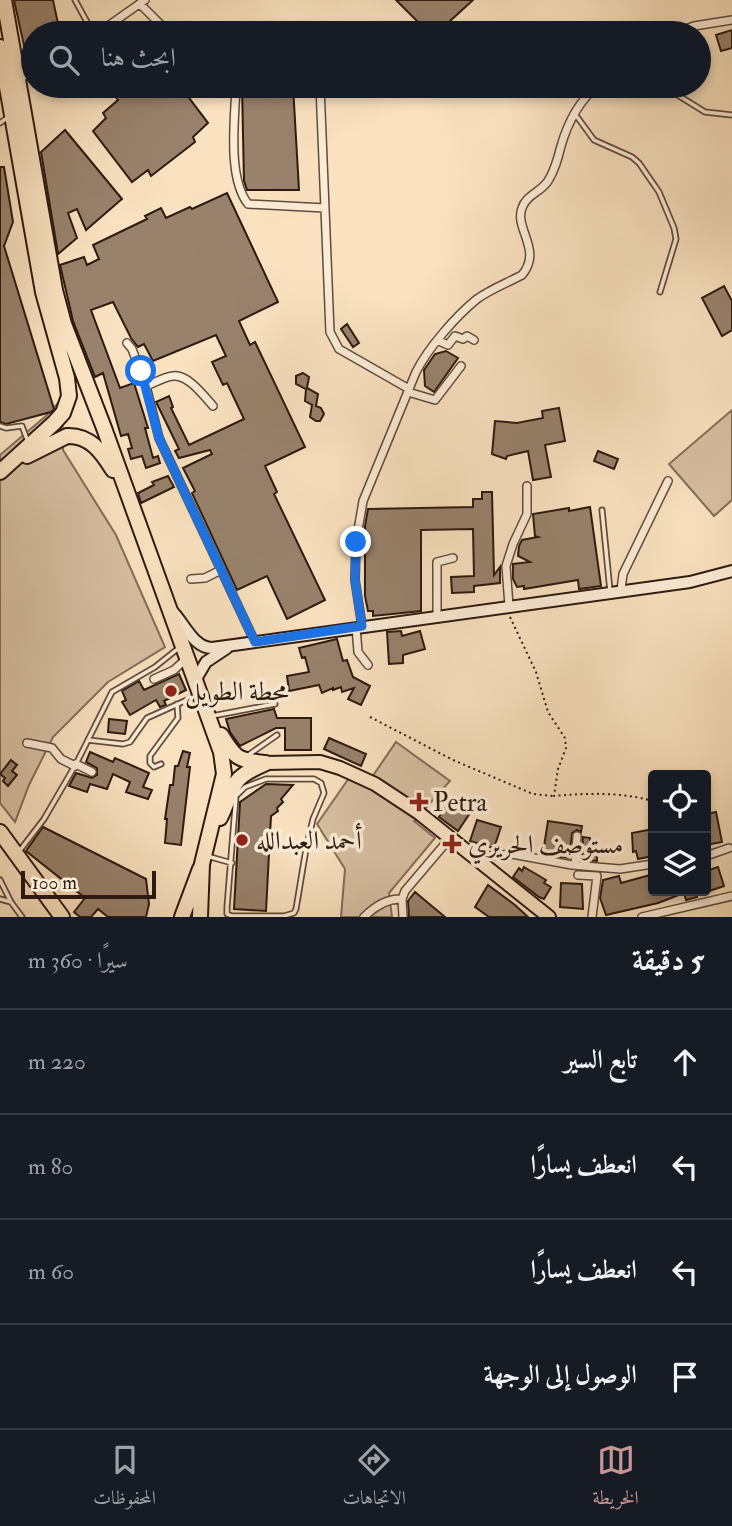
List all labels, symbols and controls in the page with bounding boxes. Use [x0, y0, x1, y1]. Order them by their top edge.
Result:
search box [21, 21, 711, 98]
icon: search [45, 41, 83, 79]
text: ابحث هنا [101, 42, 176, 74]
route start [125, 355, 156, 386]
route end [340, 526, 371, 557]
place label: محطة الطويل [185, 676, 289, 709]
marker: محطة الطويل [163, 683, 179, 699]
map controls [648, 770, 711, 896]
button: locate [648, 770, 711, 833]
place label: Petra [433, 787, 488, 819]
marker: Petra [411, 794, 427, 810]
place label: أحمد العبدالله [256, 823, 362, 857]
place label: مستوصف الحريري [468, 829, 623, 865]
marker: أحمد العبدالله [234, 832, 250, 848]
button: layers [648, 833, 711, 896]
marker: مستوصف الحريري [442, 834, 462, 854]
scale bar [21, 868, 156, 900]
text: 100 m [32, 871, 77, 895]
text: 5 دقيقة [632, 942, 704, 979]
text: سيرًا · 360 m [28, 946, 128, 975]
icon: ahead [666, 1043, 704, 1081]
text: تابع السير [564, 1044, 637, 1076]
text: 220 m [28, 1047, 86, 1076]
icon: left [666, 1148, 704, 1186]
text: انعطف يسارًا [531, 1149, 637, 1181]
text: 80 m [28, 1152, 73, 1181]
icon: left [666, 1253, 704, 1291]
text: انعطف يسارًا [531, 1254, 637, 1286]
text: 60 m [28, 1257, 74, 1286]
icon: arrive [666, 1358, 704, 1396]
text: الوصول إلى الوجهة [484, 1359, 637, 1391]
tab: المحفوظات [93, 1441, 156, 1516]
tab: الاتجاهات [343, 1441, 406, 1516]
tab: الخريطة [592, 1441, 639, 1516]

